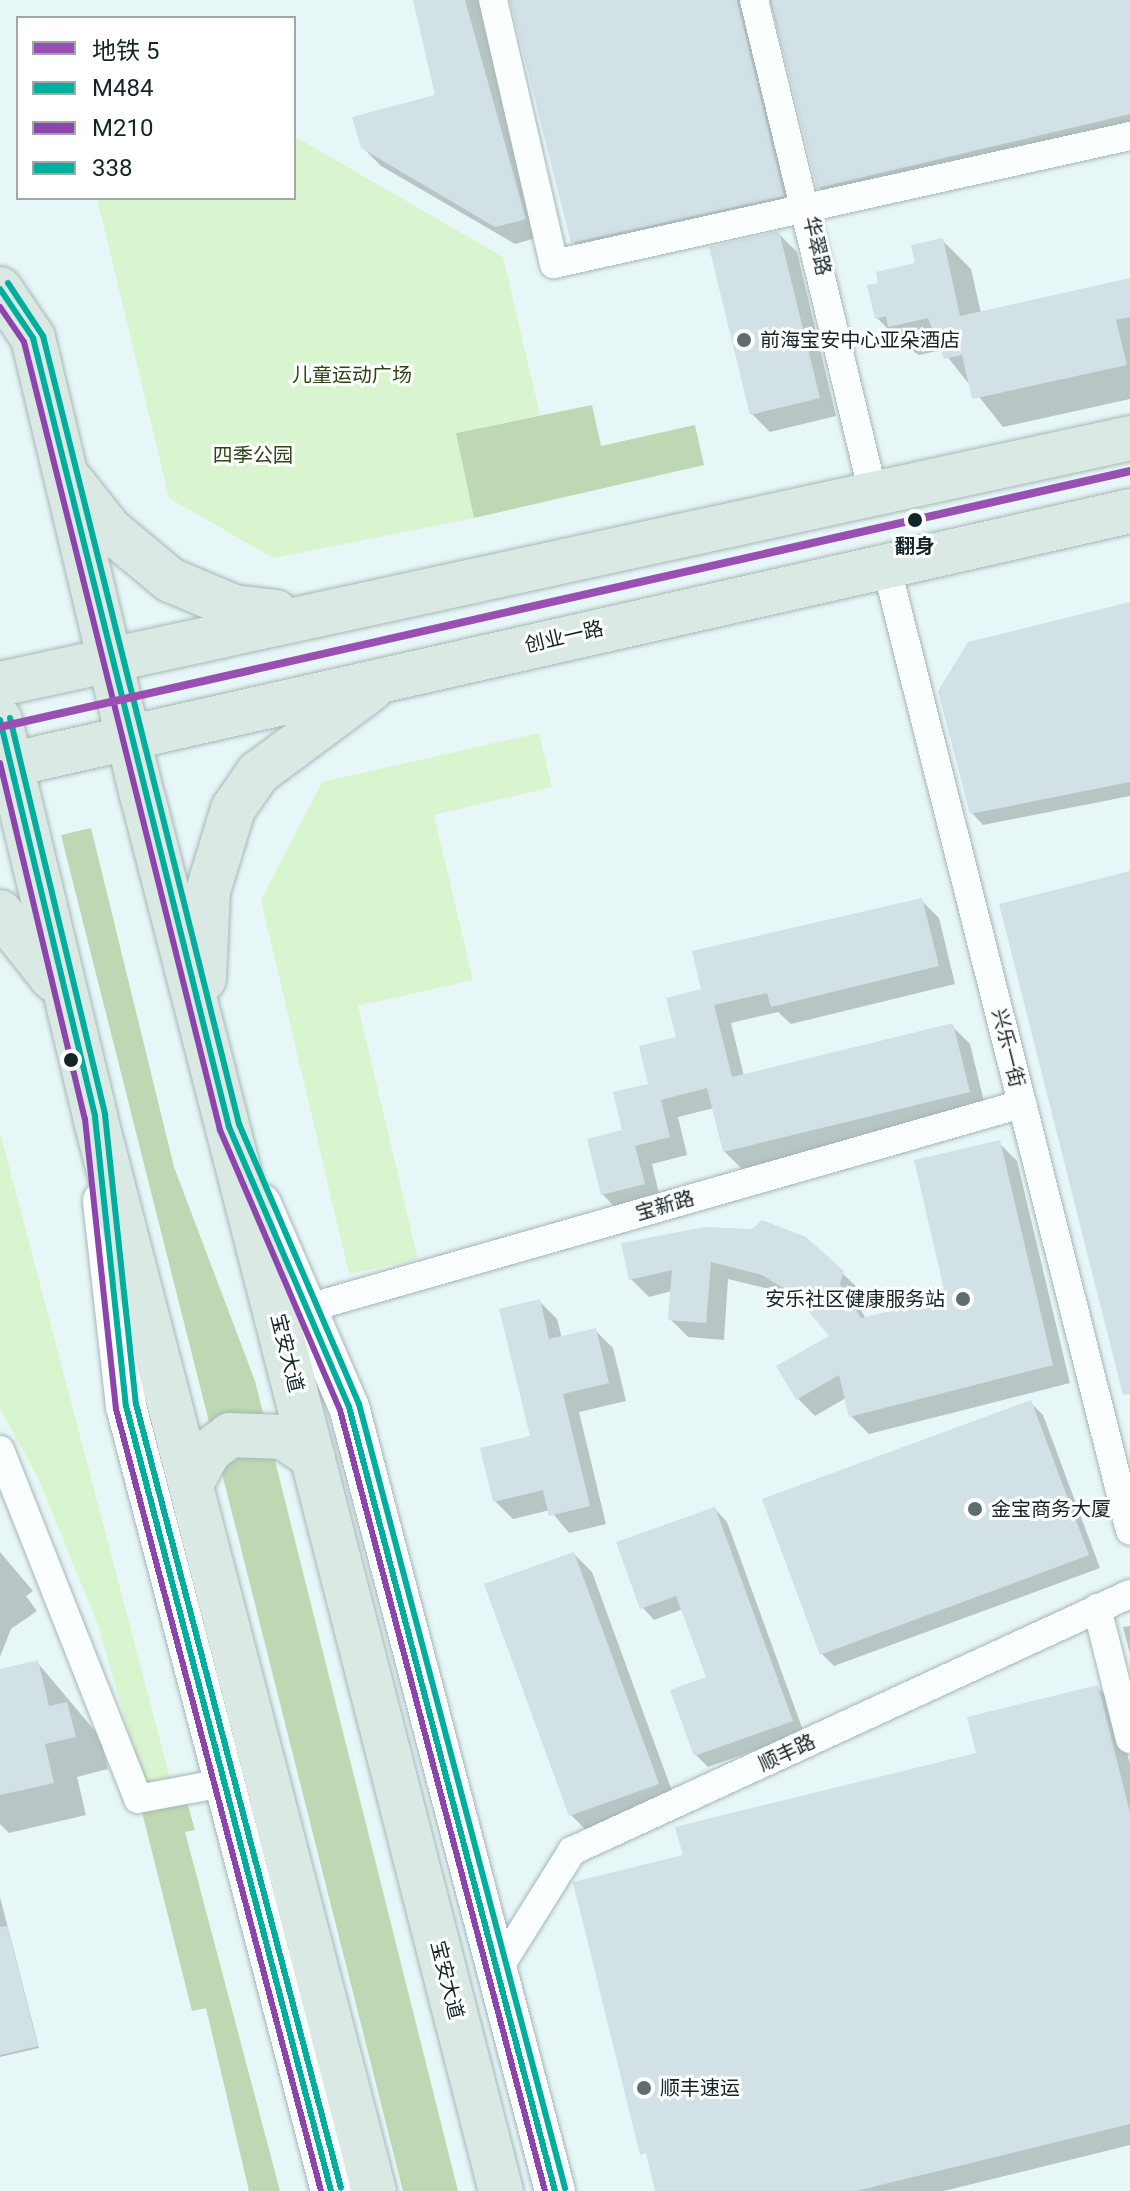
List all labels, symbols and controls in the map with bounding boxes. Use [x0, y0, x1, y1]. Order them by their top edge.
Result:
legend [16, 16, 296, 200]
text: 地铁 5 [92, 37, 159, 65]
text: M484 [92, 74, 153, 102]
text: M210 [92, 114, 153, 142]
text: 338 [92, 154, 132, 182]
street label: 华翠路 [799, 214, 835, 278]
place label: 前海宝安中心亚朵酒店 [760, 328, 960, 352]
marker: 前海宝安中心亚朵酒店 [735, 331, 753, 349]
park label: 儿童运动广场 [292, 363, 412, 387]
park label: 四季公园 [213, 443, 293, 467]
marker: 翻身 [904, 509, 926, 531]
place label: 翻身 [895, 534, 935, 558]
street label: 创业一路 [522, 616, 606, 658]
street label: 兴乐一街 [987, 1006, 1029, 1090]
unlabelled marker [63, 1052, 79, 1068]
street label: 宝新路 [633, 1186, 697, 1226]
place label: 安乐社区健康服务站 [765, 1287, 945, 1311]
marker: 安乐社区健康服务站 [952, 1288, 974, 1310]
street label: 宝安大道 [266, 1311, 308, 1395]
place label: 金宝商务大厦 [991, 1497, 1111, 1521]
marker: 金宝商务大厦 [966, 1500, 984, 1518]
street label: 顺丰路 [755, 1729, 819, 1777]
street label: 宝安大道 [426, 1938, 468, 2022]
place label: 顺丰速运 [660, 2076, 740, 2100]
marker: 顺丰速运 [635, 2079, 653, 2097]

